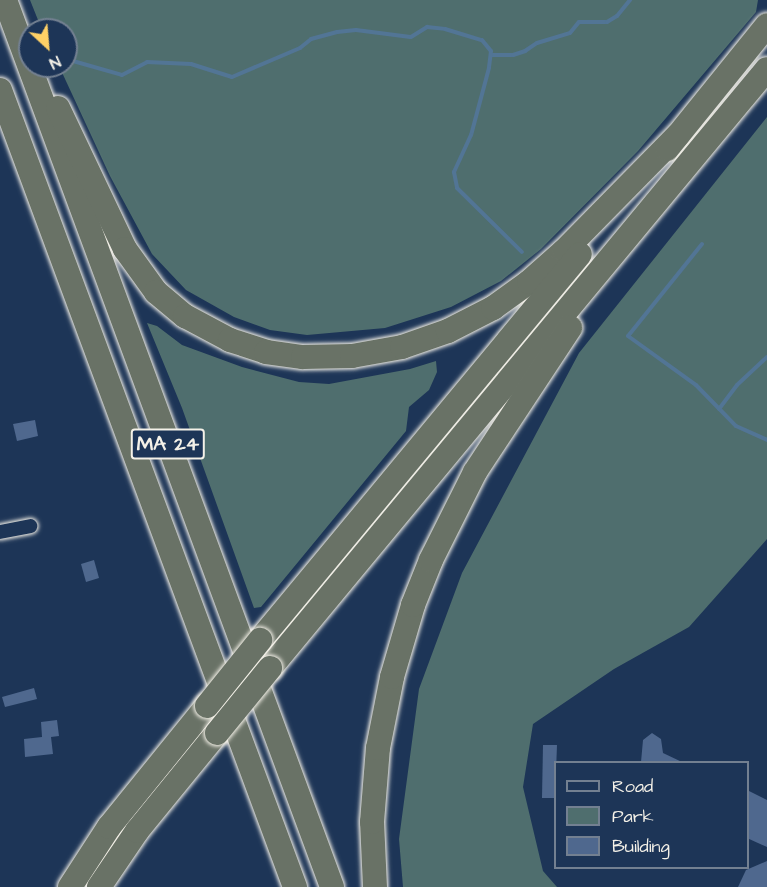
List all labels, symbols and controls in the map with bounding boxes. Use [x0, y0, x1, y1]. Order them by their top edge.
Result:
north arrow [18, 18, 78, 78]
text: N [46, 50, 64, 74]
road number: MA 24 [130, 427, 206, 461]
legend [554, 761, 749, 869]
text: Road [612, 774, 653, 799]
text: Park [612, 804, 654, 829]
text: Building [612, 834, 670, 859]

